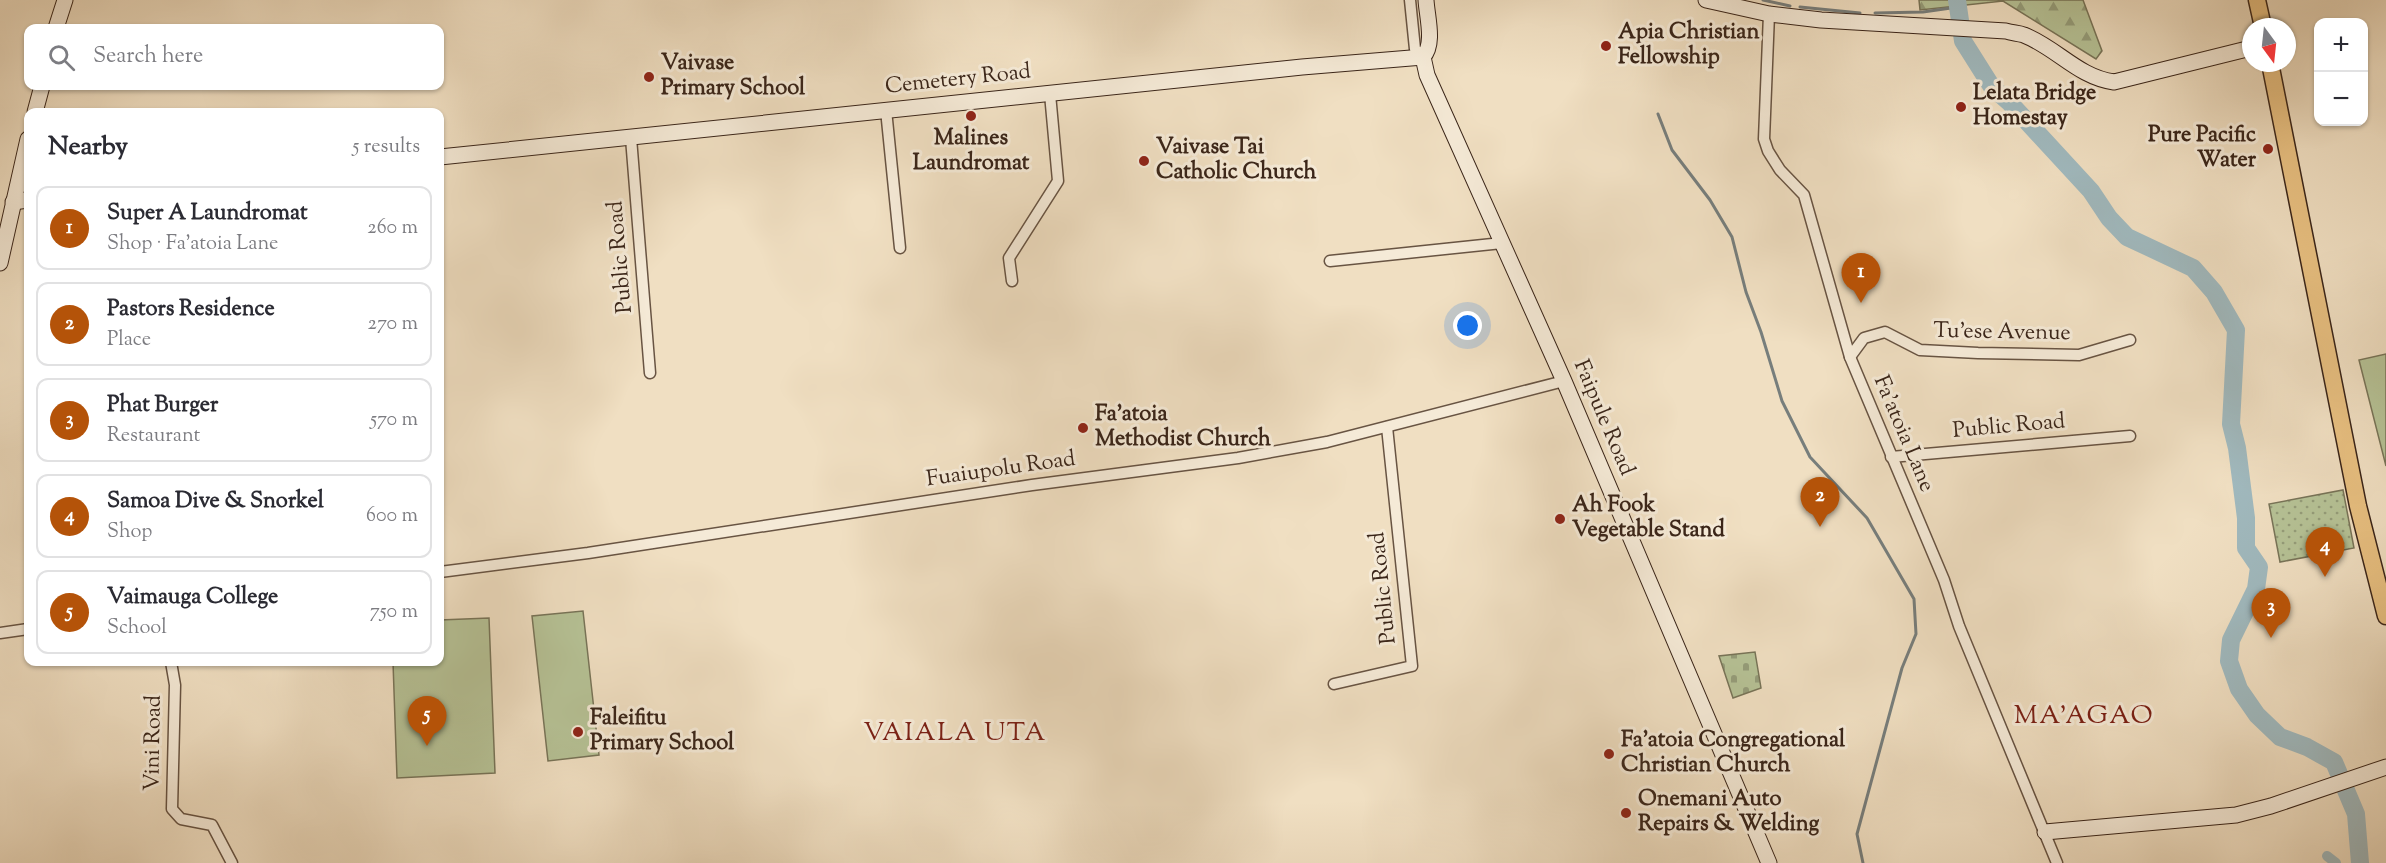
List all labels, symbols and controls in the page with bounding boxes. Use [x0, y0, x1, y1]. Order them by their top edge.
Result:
place label: Apia Christian Fellowship [1618, 17, 1759, 74]
north arrow [2242, 18, 2296, 72]
map controls [2314, 18, 2368, 126]
button: + [2314, 18, 2368, 72]
search box [24, 24, 444, 90]
marker: Apia Christian Fellowship [1599, 39, 1613, 53]
icon: search [45, 41, 78, 74]
text: Search here [93, 41, 203, 73]
place label: Vaivase Primary School [661, 48, 806, 105]
street label: Cemetery Road [883, 56, 1033, 104]
marker: Vaivase Primary School [642, 70, 656, 84]
button: − [2314, 72, 2368, 126]
place label: Lelata Bridge Homestay [1973, 78, 2096, 135]
marker: Lelata Bridge Homestay [1954, 100, 1968, 114]
marker: Malines Laundromat [964, 109, 978, 123]
place label: Pure Pacific Water [2148, 120, 2257, 177]
place label: Malines Laundromat [913, 123, 1030, 180]
text: Nearby [48, 129, 128, 166]
place label: Vaivase Tai Catholic Church [1156, 132, 1317, 189]
text: 5 results [353, 133, 420, 162]
marker: Pure Pacific Water [2261, 142, 2275, 156]
marker: Vaivase Tai Catholic Church [1137, 154, 1151, 168]
text: Super A Laundromat [107, 198, 307, 230]
street label: Public Road [600, 199, 642, 315]
text: 1 [66, 214, 73, 243]
text: 260 m [367, 214, 418, 243]
text: Shop · Fa'atoia Lane [107, 230, 278, 259]
pin: 1 [1842, 254, 1880, 303]
text: Pastors Residence [107, 294, 275, 326]
text: 2 [65, 310, 74, 339]
text: 270 m [368, 310, 418, 339]
your location [1453, 311, 1482, 340]
street label: Tu'ese Avenue [1933, 316, 2071, 350]
text: Place [107, 326, 151, 355]
street label: Faipule Road [1564, 355, 1642, 481]
street label: Fa'atoia Lane [1864, 371, 1942, 497]
text: Phat Burger [107, 390, 218, 422]
place label: Fa'atoia Methodist Church [1095, 399, 1271, 456]
text: 3 [65, 406, 74, 435]
text: 570 m [370, 406, 418, 435]
street label: Public Road [1951, 406, 2067, 448]
marker: Fa'atoia Methodist Church [1076, 421, 1090, 435]
text: Restaurant [107, 422, 200, 451]
street label: Fuaiupolu Road [924, 444, 1078, 496]
pin: 2 [1800, 478, 1840, 527]
text: Samoa Dive & Snorkel [107, 486, 324, 518]
place label: Ah Fook Vegetable Stand [1572, 490, 1725, 547]
text: 4 [64, 502, 75, 531]
text: 600 m [366, 502, 418, 531]
marker: Ah Fook Vegetable Stand [1553, 512, 1567, 526]
text: Shop [107, 518, 152, 547]
pin: 4 [2306, 528, 2344, 577]
street label: Public Road [1362, 530, 1406, 646]
text: Vaimauga College [107, 582, 278, 614]
pin: 3 [2252, 588, 2290, 638]
text: 5 [66, 598, 73, 627]
text: 750 m [370, 598, 418, 627]
text: School [107, 614, 167, 643]
street label: Vini Road [137, 695, 171, 791]
pin: 5 [408, 696, 446, 746]
district label: MA'AGAO [2014, 698, 2154, 735]
place label: Faleifitu Primary School [590, 703, 735, 760]
district label: VAIALA UTA [863, 715, 1047, 752]
marker: Faleifitu Primary School [571, 725, 585, 739]
place label: Fa'atoia Congregational Christian Church [1621, 725, 1846, 782]
marker: Fa'atoia Congregational Christian Church [1602, 747, 1616, 761]
place label: Onemani Auto Repairs & Welding [1638, 784, 1820, 841]
marker: Onemani Auto Repairs & Welding [1619, 806, 1633, 820]

